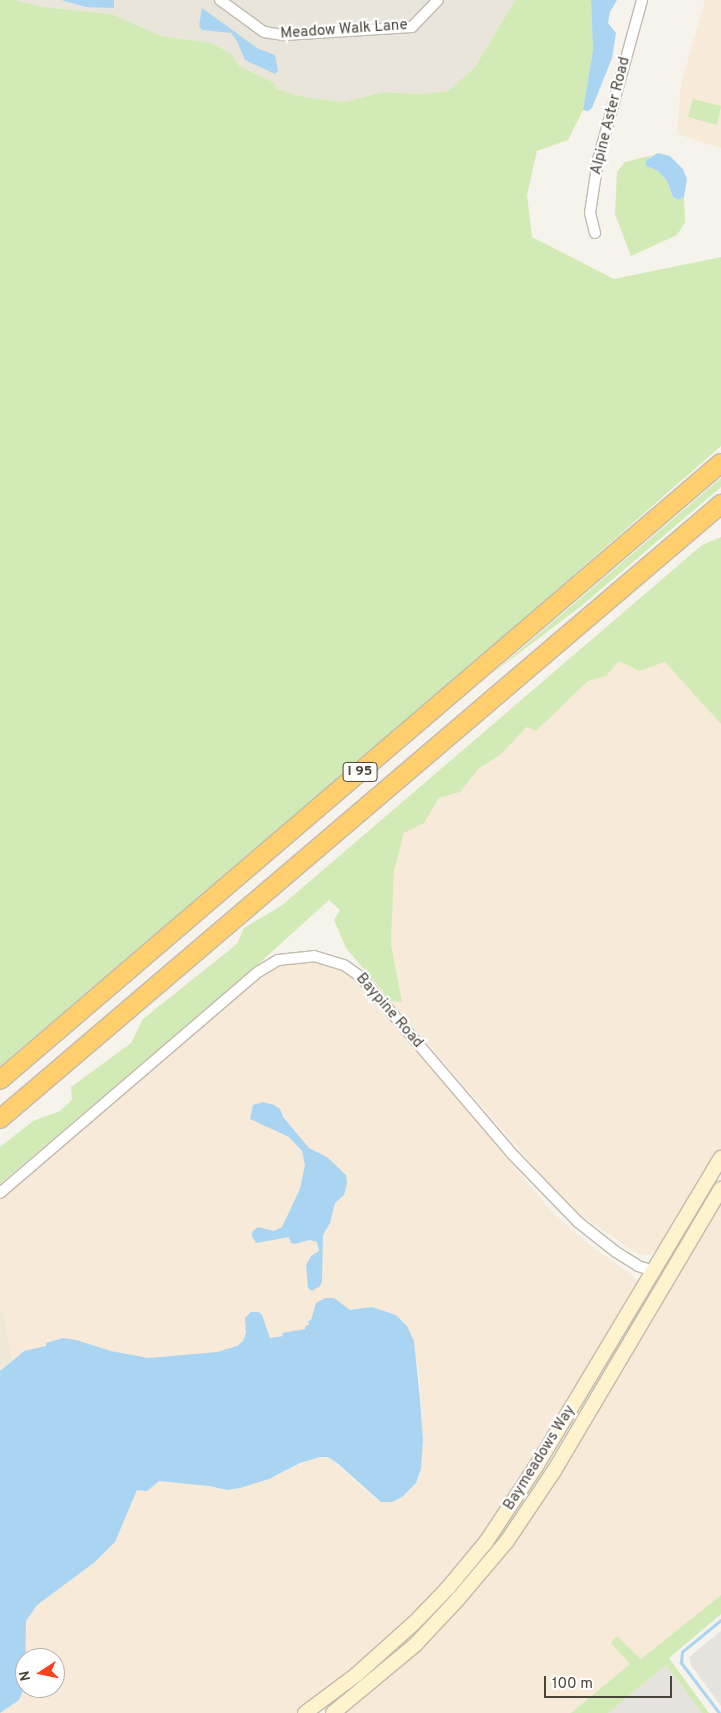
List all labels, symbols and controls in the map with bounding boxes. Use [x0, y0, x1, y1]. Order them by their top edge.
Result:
street label: Meadow Walk Lane [280, 17, 408, 43]
street label: Alpine Aster Road [588, 55, 634, 177]
road number: I 95 [342, 760, 378, 784]
street label: Baypine Road [352, 970, 426, 1052]
street label: Baymeadows Way [500, 1402, 580, 1514]
north arrow [15, 1648, 65, 1698]
scale bar [546, 1666, 674, 1698]
text: N [16, 1669, 35, 1682]
text: 100 m [552, 1675, 593, 1694]

